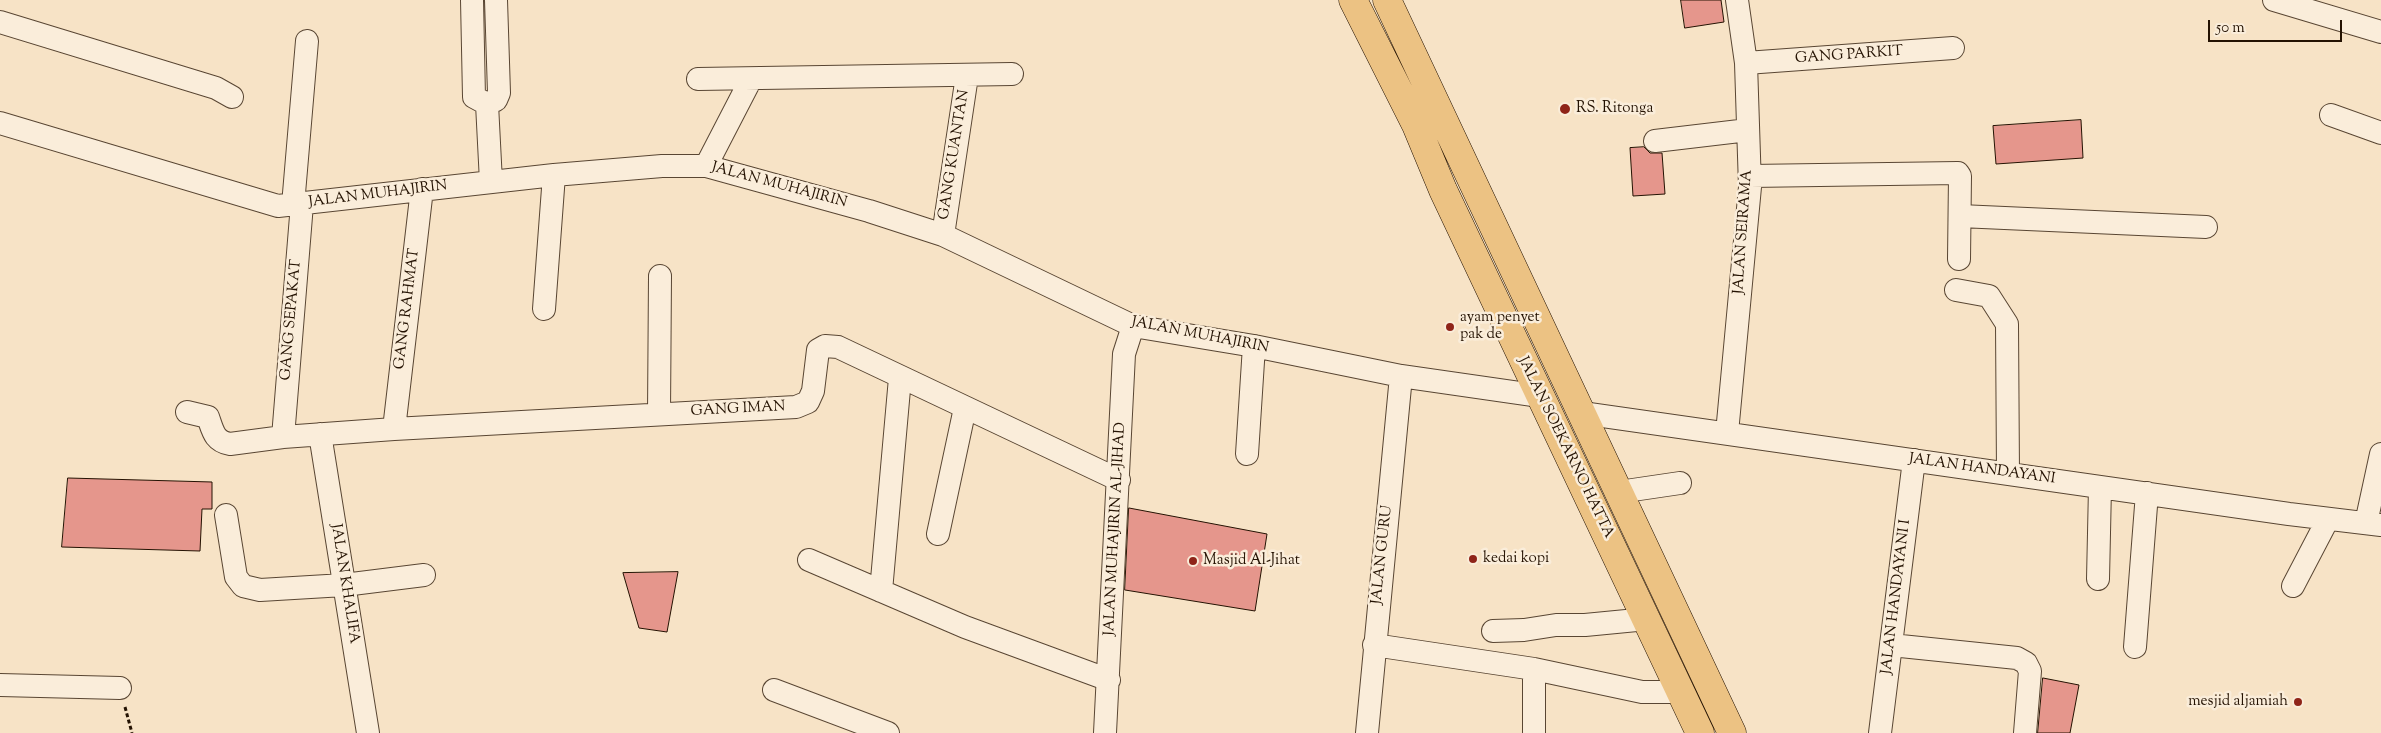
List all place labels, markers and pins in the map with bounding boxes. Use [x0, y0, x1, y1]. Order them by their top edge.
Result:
place label: RS. Ritonga [1576, 100, 1653, 118]
marker: RS. Ritonga [1558, 102, 1572, 116]
place label: ayam penyet pak de [1460, 309, 1540, 344]
marker: ayam penyet pak de [1444, 321, 1456, 333]
place label: kedai kopi [1483, 550, 1549, 568]
place label: Masjid Al-Jihat [1203, 552, 1300, 570]
marker: kedai kopi [1467, 553, 1479, 565]
marker: Masjid Al-Jihat [1187, 555, 1199, 567]
place label: mesjid aljamiah [2188, 693, 2288, 711]
marker: mesjid aljamiah [2292, 696, 2304, 708]

